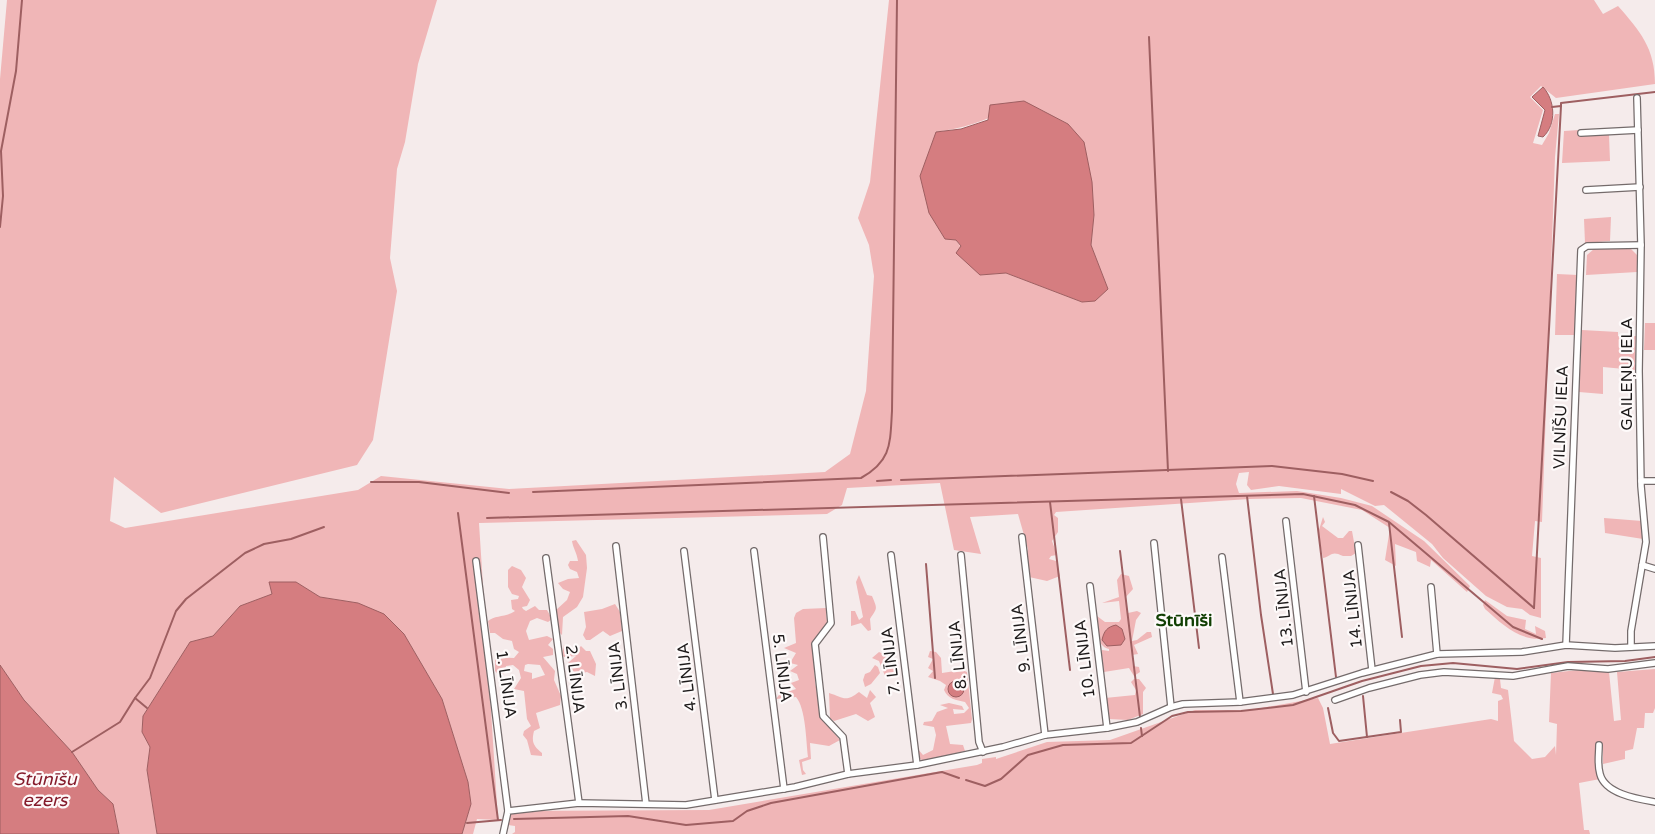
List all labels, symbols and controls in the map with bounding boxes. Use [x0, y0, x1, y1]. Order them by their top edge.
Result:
street label: GAILEŅU IELA [1617, 318, 1637, 430]
street label: VILNĪŠU IELA [1549, 365, 1573, 469]
street label: 13. LĪNIJA [1270, 568, 1298, 648]
street label: 14. LĪNIJA [1339, 569, 1367, 649]
street label: 9. LĪNIJA [1007, 602, 1035, 673]
district label: Stūnīši [1155, 609, 1213, 631]
street label: 10. LĪNIJA [1070, 618, 1100, 699]
street label: 8. LĪNIJA [944, 620, 972, 690]
street label: 7. LĪNIJA [877, 626, 905, 696]
street label: 5. LĪNIJA [768, 633, 796, 704]
street label: 3. LĪNIJA [604, 640, 632, 711]
street label: 4. LĪNIJA [673, 641, 701, 712]
street label: 2. LĪNIJA [561, 644, 589, 715]
street label: 1. LĪNIJA [491, 649, 521, 720]
water label: Stūnīšu ezers [13, 768, 78, 811]

